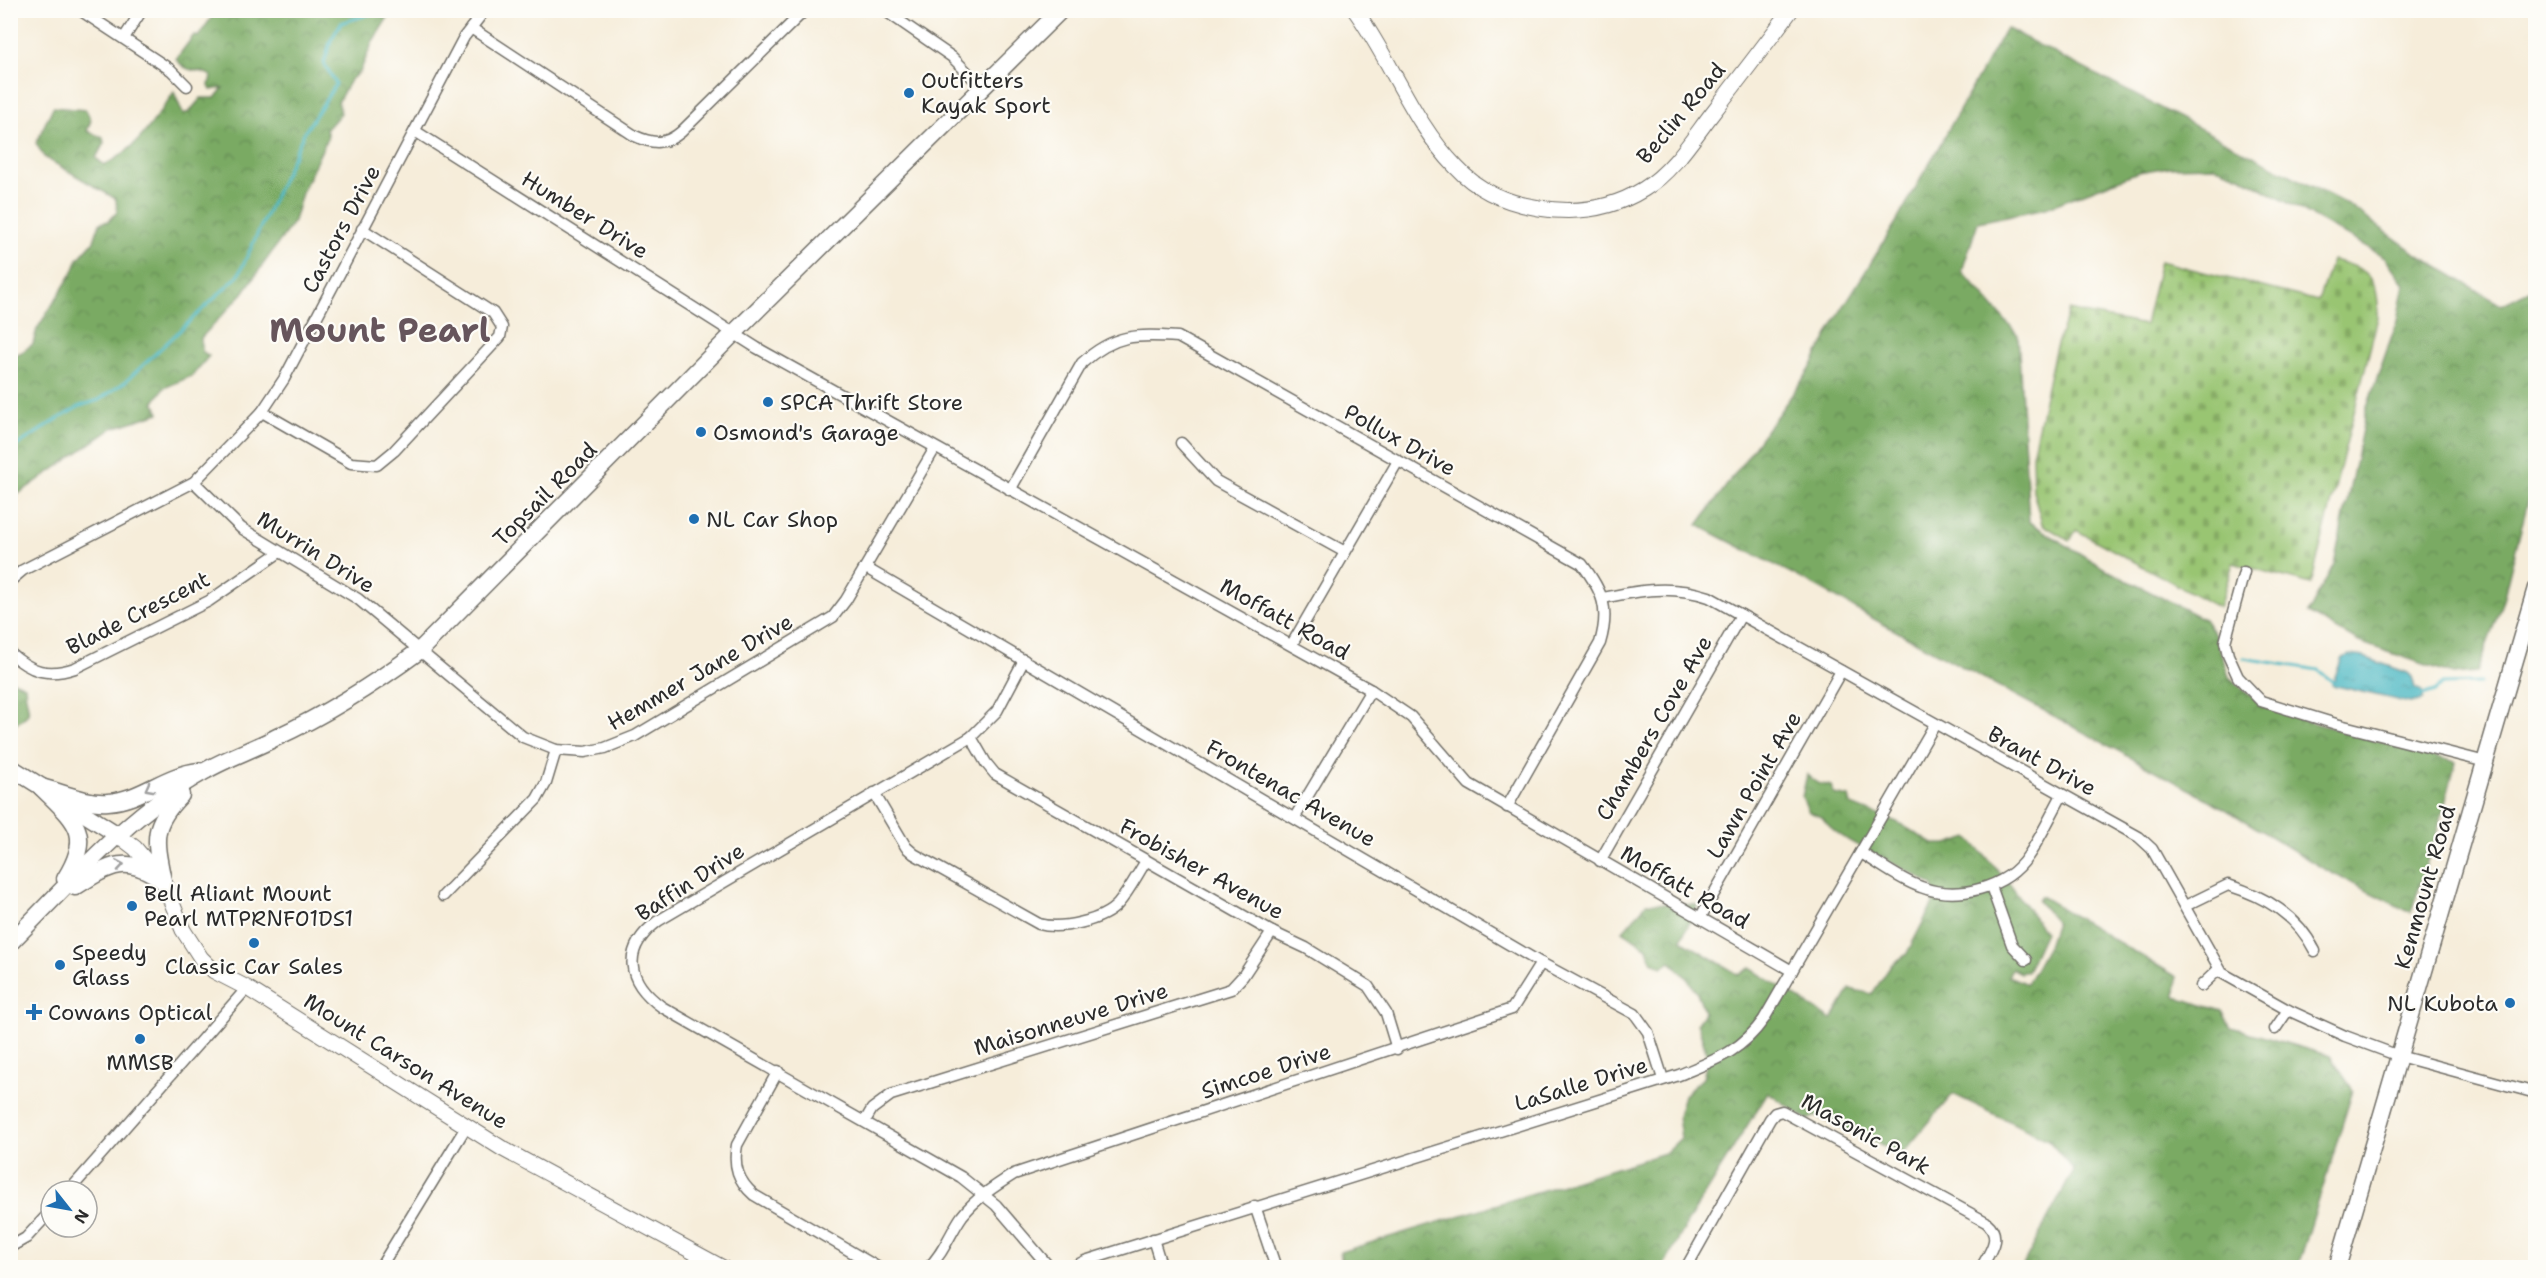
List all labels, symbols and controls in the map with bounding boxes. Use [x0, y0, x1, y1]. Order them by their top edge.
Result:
street label: Beclin Road [1630, 56, 1732, 170]
place label: Outfitters Kayak Sport [921, 66, 1051, 120]
marker: Outfitters Kayak Sport [902, 86, 916, 100]
street label: Castors Drive [295, 160, 387, 298]
street label: Humber Drive [516, 164, 654, 266]
district label: Mount Pearl [269, 307, 491, 353]
place label: SPCA Thrift Store [780, 388, 963, 417]
marker: SPCA Thrift Store [761, 395, 775, 409]
street label: Pollux Drive [1339, 397, 1461, 483]
place label: Osmond's Garage [713, 418, 899, 447]
marker: Osmond's Garage [694, 425, 708, 439]
street label: Topsail Road [487, 436, 603, 552]
street label: Murrin Drive [252, 504, 380, 600]
place label: NL Car Shop [706, 505, 838, 534]
marker: NL Car Shop [687, 512, 701, 526]
street label: Blade Crescent [61, 564, 215, 662]
street label: Moffatt Road [1215, 571, 1355, 667]
street label: Hemmer Jane Drive [602, 607, 798, 737]
street label: Chambers Cove Ave [1589, 630, 1719, 826]
street label: Lawn Point Ave [1700, 706, 1808, 864]
street label: Brant Drive [1983, 719, 2101, 803]
street label: Frontenac Avenue [1201, 733, 1381, 853]
one-way arrow [145, 781, 155, 792]
street label: Kenmount Road [2388, 801, 2462, 972]
street label: Frobisher Avenue [1115, 812, 1289, 926]
street label: Baffin Drive [630, 836, 750, 928]
street label: Moffatt Road [1615, 838, 1755, 936]
one-way arrow [115, 860, 125, 872]
place label: Bell Aliant Mount Pearl MTPRNF01DS1 [144, 879, 354, 933]
marker: Bell Aliant Mount Pearl MTPRNF01DS1 [125, 899, 139, 913]
marker: Classic Car Sales [247, 936, 261, 950]
place label: Speedy Glass [72, 938, 147, 992]
place label: Classic Car Sales [165, 952, 343, 981]
marker: Speedy Glass [53, 958, 67, 972]
street label: Maisonneuve Drive [970, 976, 1172, 1062]
street label: Mount Carson Avenue [298, 986, 514, 1136]
place label: NL Kubota [2387, 989, 2498, 1018]
marker: NL Kubota [2503, 996, 2517, 1010]
place label: Cowans Optical [48, 998, 213, 1027]
marker: Cowans Optical [25, 1003, 43, 1021]
marker: MMSB [133, 1032, 147, 1046]
street label: Simcoe Drive [1197, 1036, 1335, 1106]
place label: MMSB [106, 1048, 174, 1077]
street label: LaSalle Drive [1511, 1050, 1651, 1118]
street label: Masonic Park [1796, 1087, 1936, 1181]
north arrow [39, 1179, 99, 1239]
text: N [69, 1206, 94, 1227]

